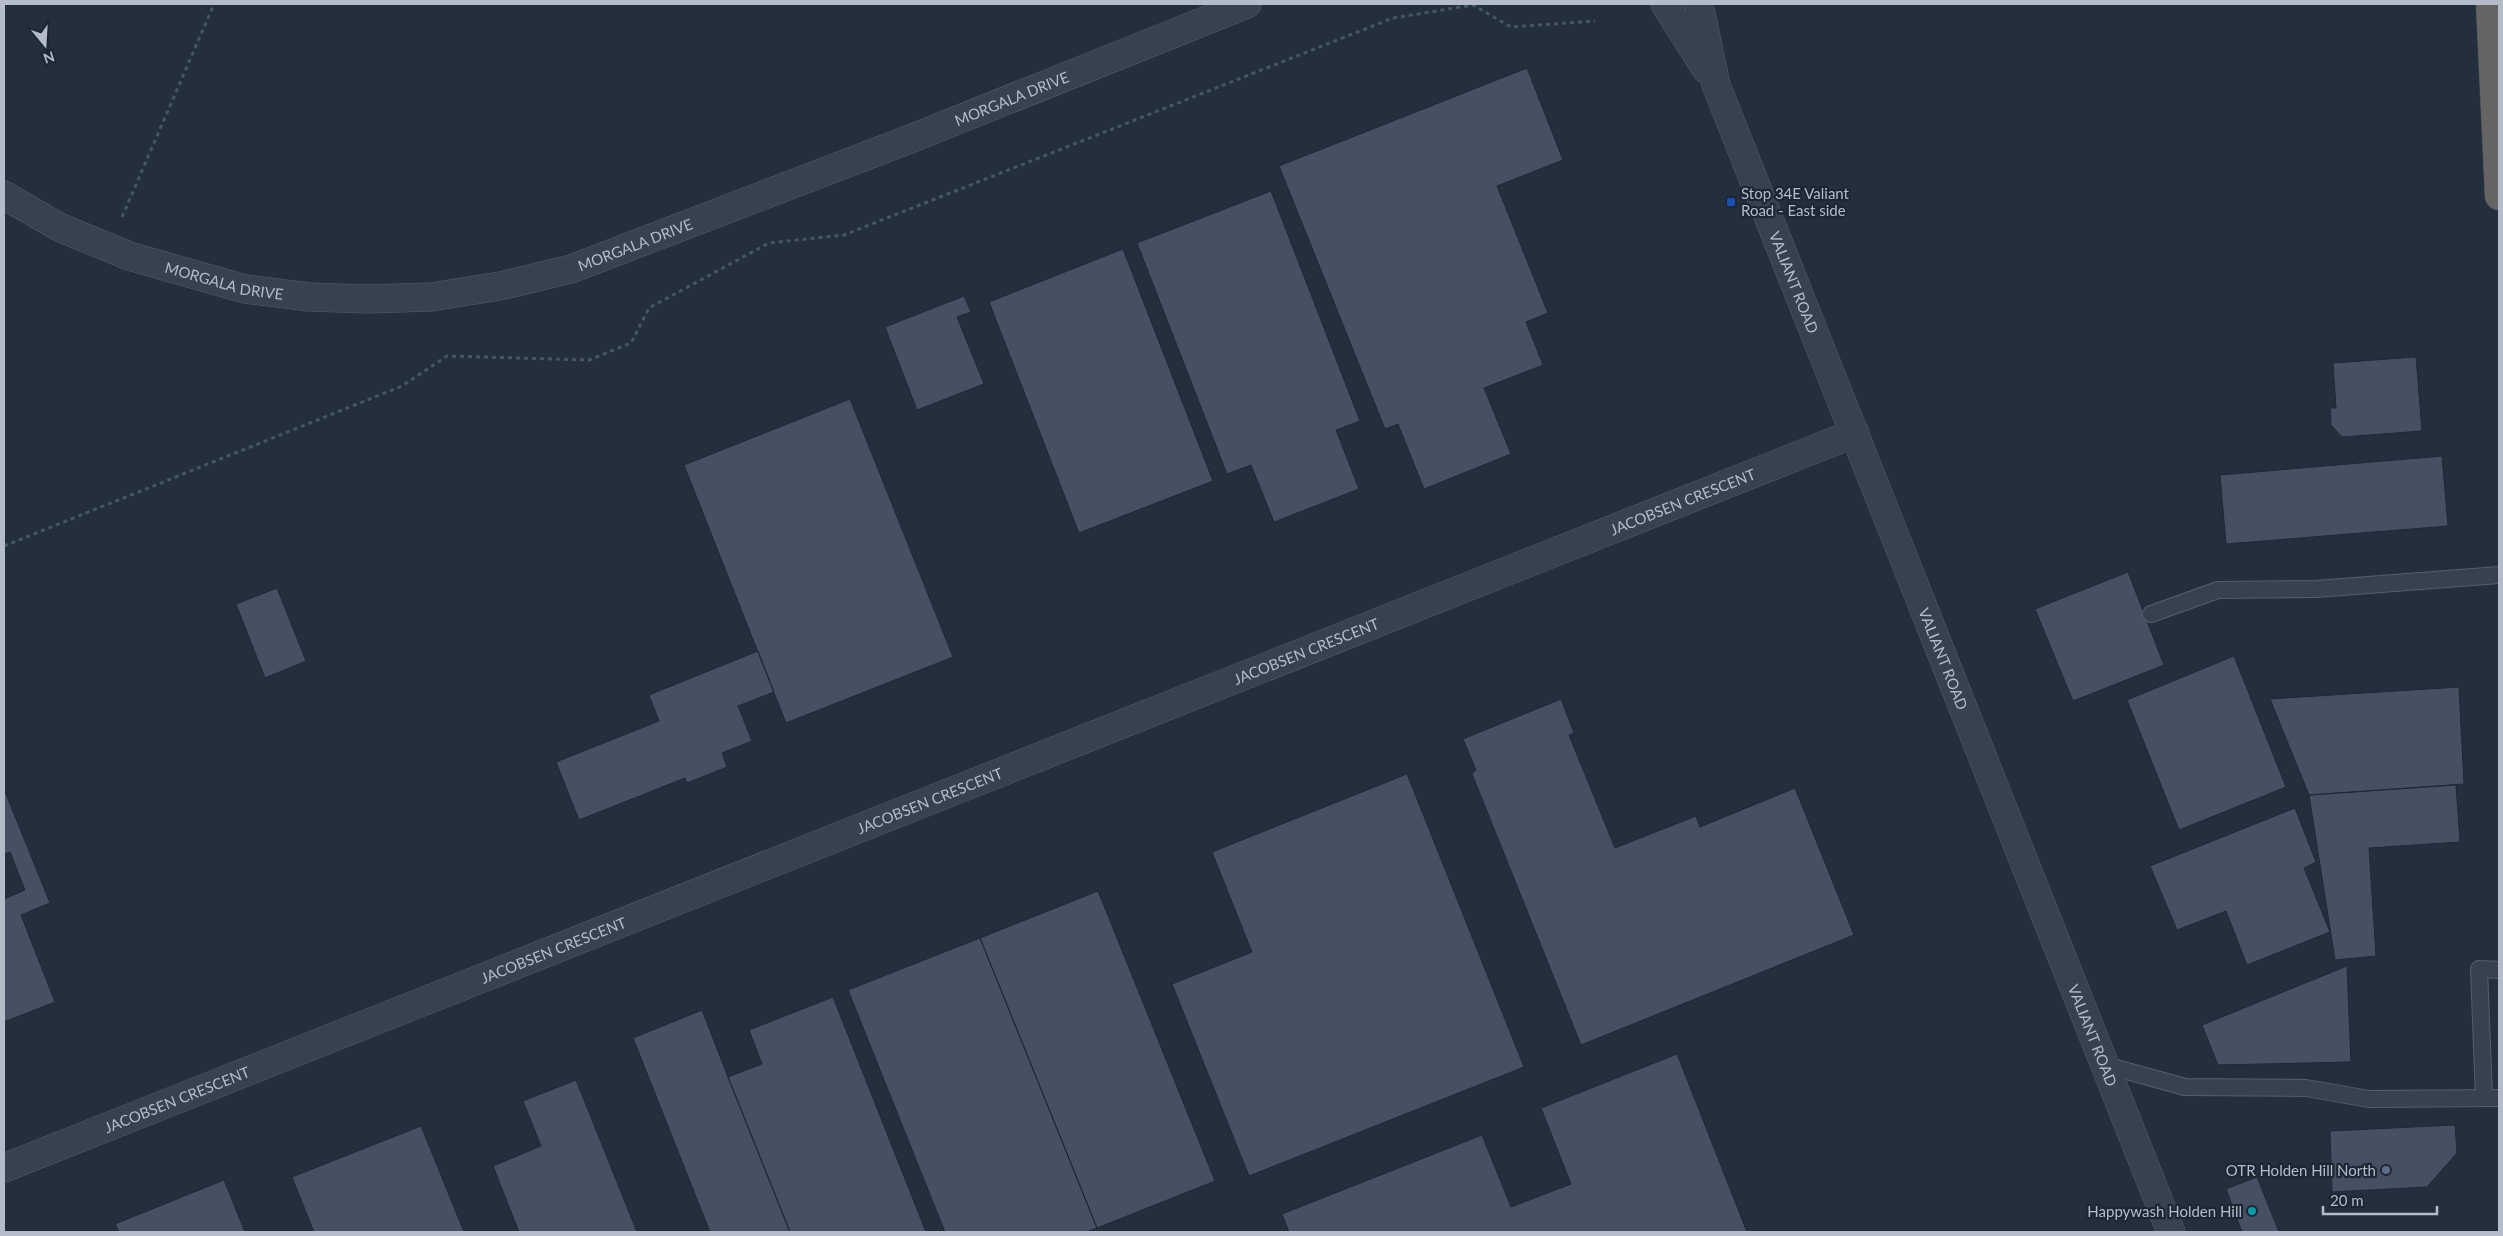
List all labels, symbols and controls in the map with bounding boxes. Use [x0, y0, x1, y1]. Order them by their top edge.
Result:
north arrow [20, 20, 70, 70]
text: N [41, 48, 57, 68]
street label: MORGALA DRIVE [952, 67, 1071, 129]
place label: Stop 34E Valiant Road - East side [1741, 184, 1850, 219]
marker: Stop 34E Valiant Road - East side [1725, 196, 1737, 208]
street label: MORGALA DRIVE [575, 214, 695, 275]
street label: VALIANT ROAD [1766, 229, 1823, 336]
street label: MORGALA DRIVE [163, 258, 284, 303]
street label: JACOBSEN CRESCENT [1607, 464, 1758, 538]
street label: VALIANT ROAD [1915, 605, 1972, 712]
street label: JACOBSEN CRESCENT [1231, 614, 1382, 688]
street label: JACOBSEN CRESCENT [854, 763, 1005, 837]
street label: JACOBSEN CRESCENT [478, 913, 629, 987]
street label: VALIANT ROAD [2065, 982, 2121, 1089]
street label: JACOBSEN CRESCENT [102, 1062, 252, 1136]
place label: OTR Holden Hill North [2226, 1161, 2376, 1179]
marker: OTR Holden Hill North [2380, 1164, 2392, 1176]
scale bar [2323, 1184, 2437, 1216]
text: 20 m [2330, 1191, 2364, 1209]
place label: Happywash Holden Hill [2087, 1202, 2242, 1220]
marker: Happywash Holden Hill [2246, 1205, 2258, 1217]

